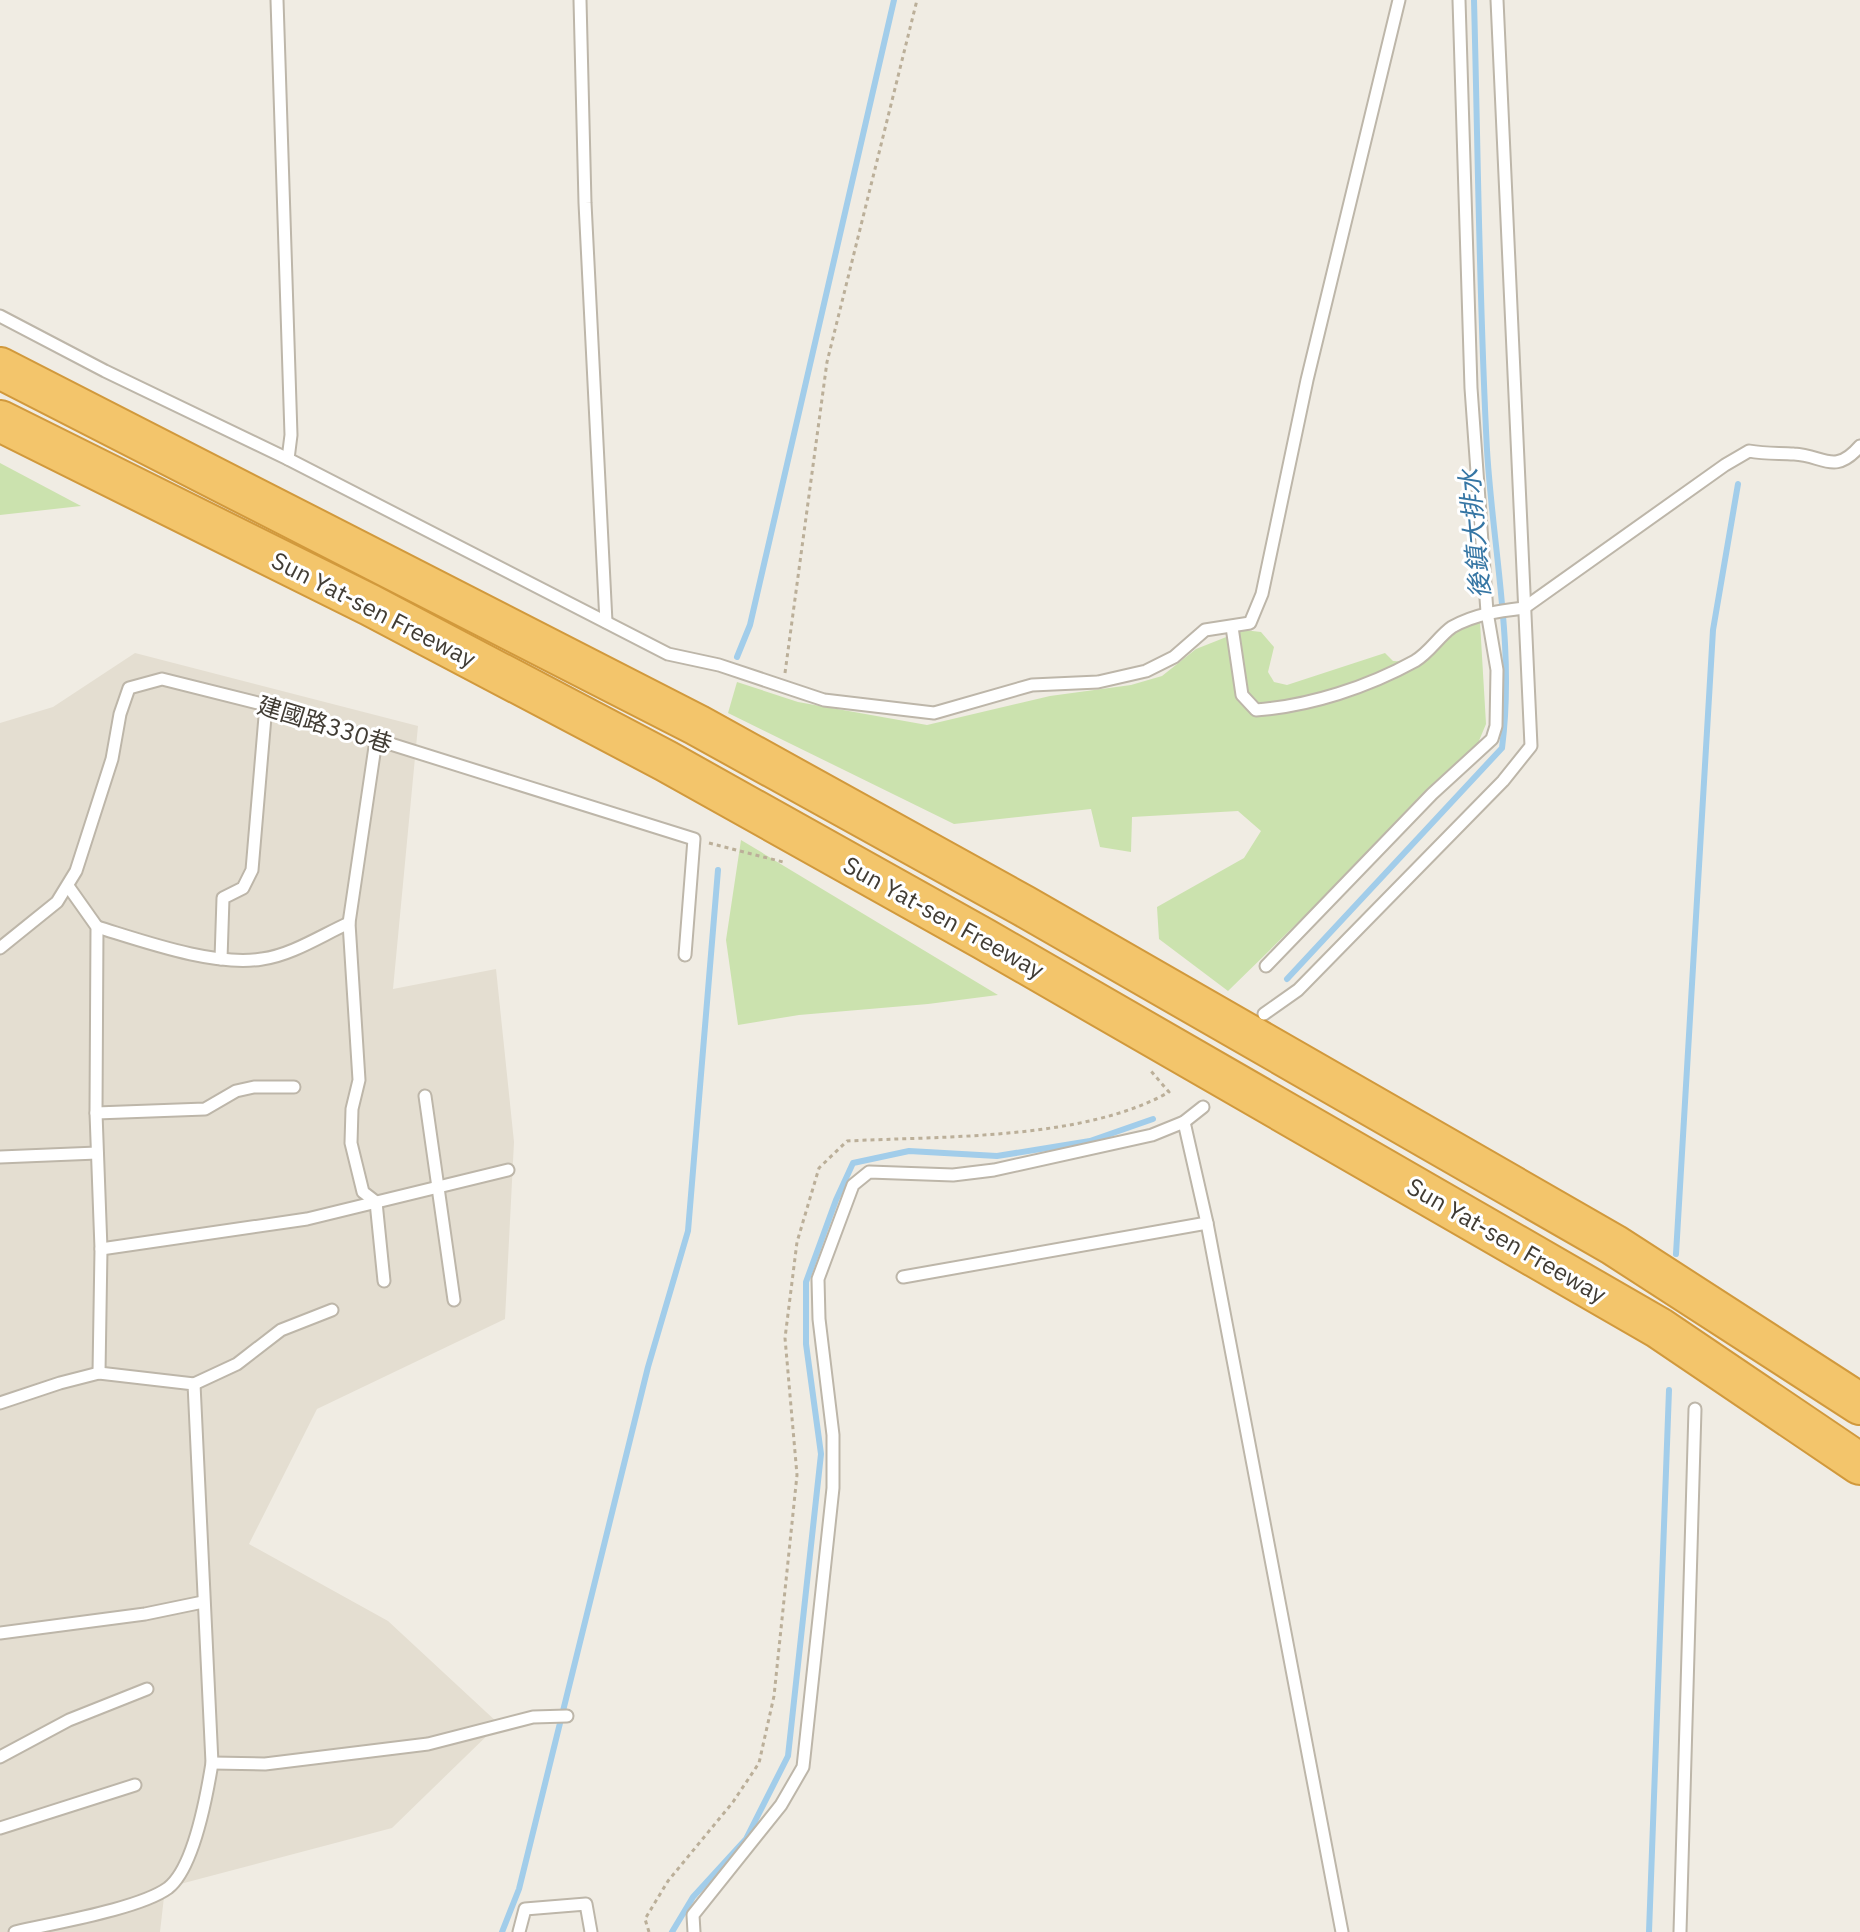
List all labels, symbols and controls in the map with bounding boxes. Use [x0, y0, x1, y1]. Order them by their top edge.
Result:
water label: 後鎮大排水 [1451, 467, 1497, 600]
street label: Sun Yat-sen Freeway [266, 544, 482, 674]
street label: 建國路330巷 [254, 688, 396, 760]
street label: Sun Yat-sen Freeway [838, 848, 1050, 986]
street label: Sun Yat-sen Freeway [1402, 1170, 1613, 1310]

